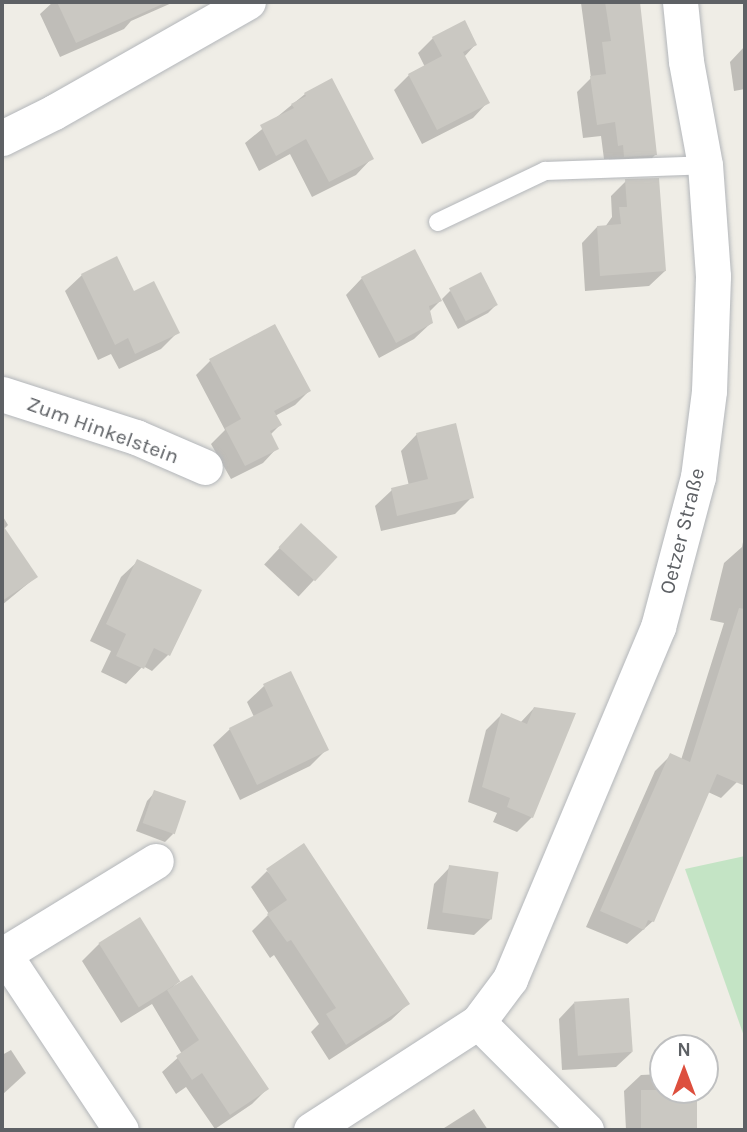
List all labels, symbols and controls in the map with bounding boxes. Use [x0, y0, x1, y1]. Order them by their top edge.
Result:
street label: Zum Hinkelstein [24, 391, 182, 469]
street label: Oetzer Straße [654, 465, 710, 597]
north arrow [649, 1034, 719, 1104]
text: N [677, 1039, 691, 1061]

